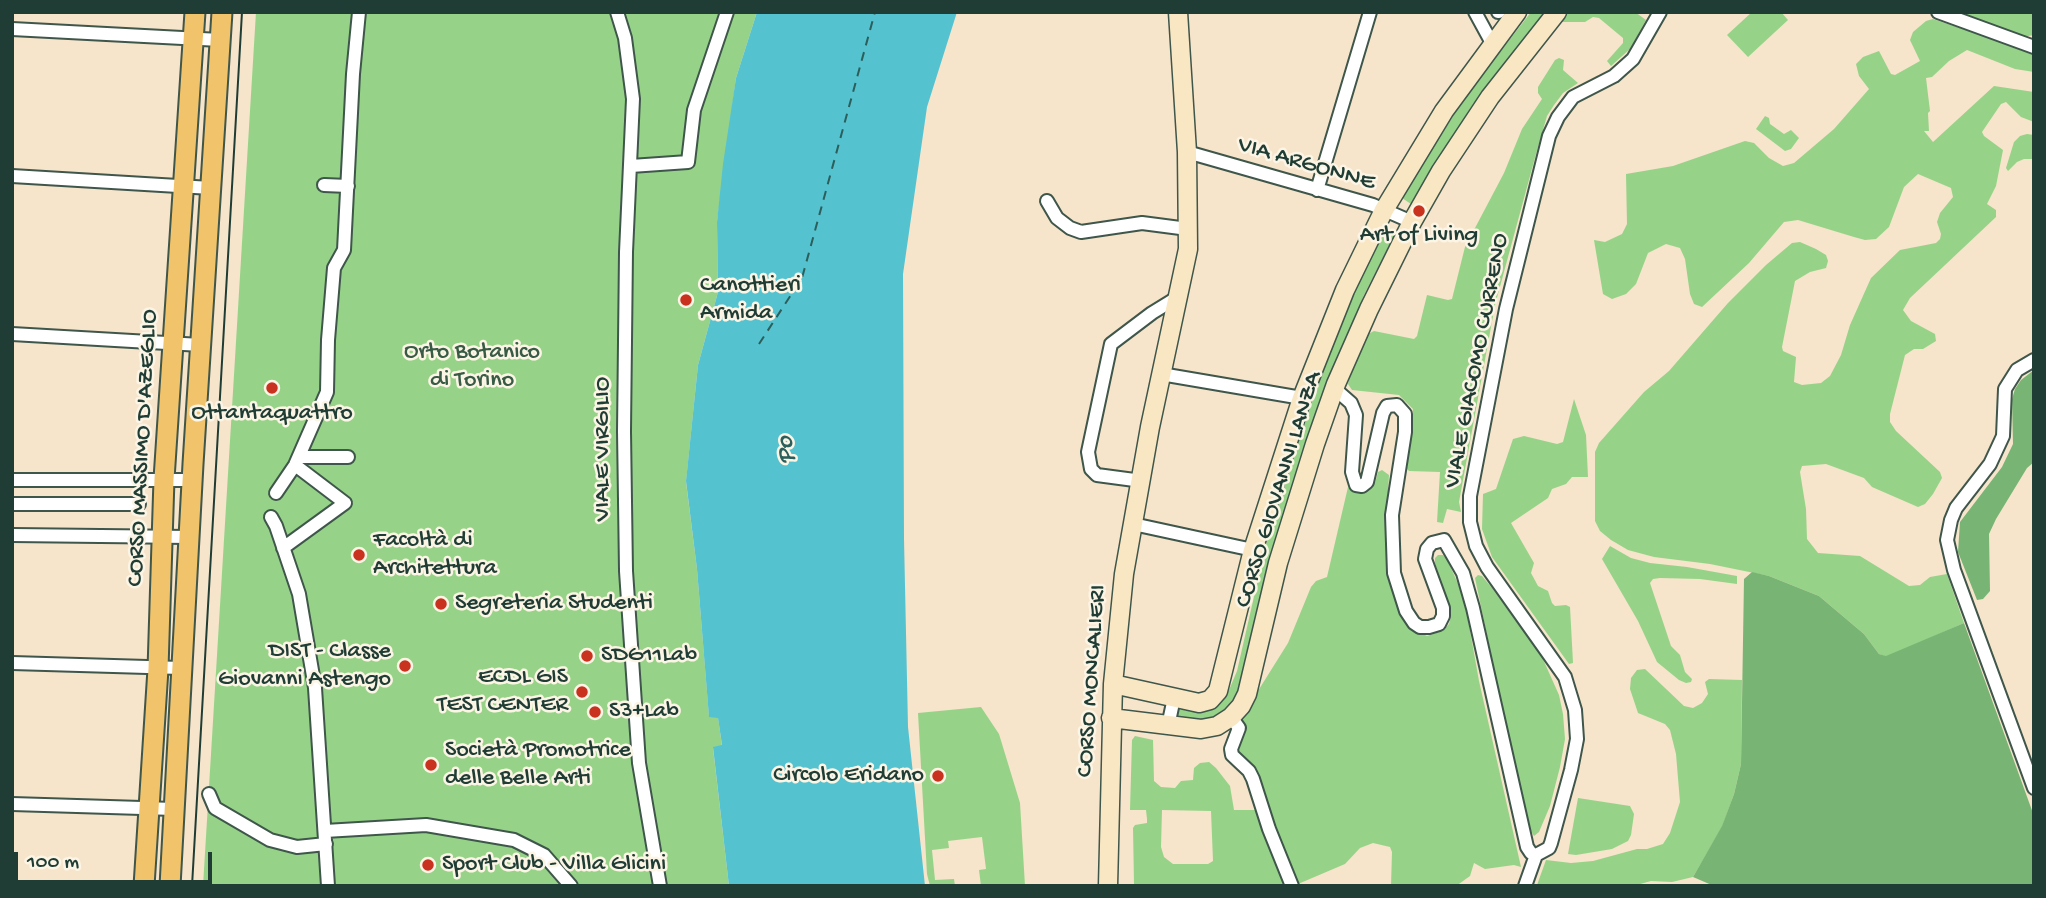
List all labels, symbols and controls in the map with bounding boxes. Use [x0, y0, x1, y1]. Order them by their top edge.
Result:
street label: VIA ARGONNE [1234, 132, 1378, 198]
marker: Art of Living [1411, 203, 1427, 219]
place label: Art of Living [1360, 222, 1478, 250]
street label: VIALE GIACOMO CURRENO [1439, 231, 1517, 491]
place label: Canottieri Armida [700, 272, 801, 328]
marker: Canottieri Armida [678, 292, 694, 308]
street label: CORSO MASSIMO D'AZEGLIO [122, 309, 166, 587]
park label: Orto Botanico di Torino [404, 339, 540, 395]
street label: CORSO GIOVANNI LANZA [1230, 369, 1330, 611]
street label: VIALE VIRGILIO [590, 377, 618, 521]
marker: Ottantaquattro [264, 380, 280, 396]
place label: Ottantaquattro [191, 400, 353, 428]
water label: Po [771, 434, 805, 466]
place label: Facoltà di Architettura [373, 527, 497, 583]
marker: Facoltà di Architettura [351, 547, 367, 563]
street label: CORSO MONCALIERI [1072, 584, 1114, 778]
place label: Segreteria Studenti [455, 590, 653, 618]
marker: Segreteria Studenti [433, 596, 449, 612]
place label: DIST - Classe Giovanni Astengo [218, 638, 391, 694]
place label: SDG11Lab [601, 642, 697, 670]
marker: SDG11Lab [579, 648, 595, 664]
marker: DIST - Classe Giovanni Astengo [397, 658, 413, 674]
place label: ECDL GIS TEST CENTER [437, 664, 568, 720]
marker: ECDL GIS TEST CENTER [574, 684, 590, 700]
place label: S3+Lab [609, 698, 679, 726]
marker: S3+Lab [587, 704, 603, 720]
place label: Società Promotrice delle Belle Arti [445, 737, 631, 793]
marker: Società Promotrice delle Belle Arti [423, 757, 439, 773]
place label: Circolo Eridano [773, 762, 924, 790]
marker: Circolo Eridano [930, 768, 946, 784]
scale bar [18, 838, 215, 882]
text: 100 m [27, 851, 79, 876]
place label: Sport Club - Villa Glicini [442, 851, 666, 879]
marker: Sport Club - Villa Glicini [420, 857, 436, 873]

